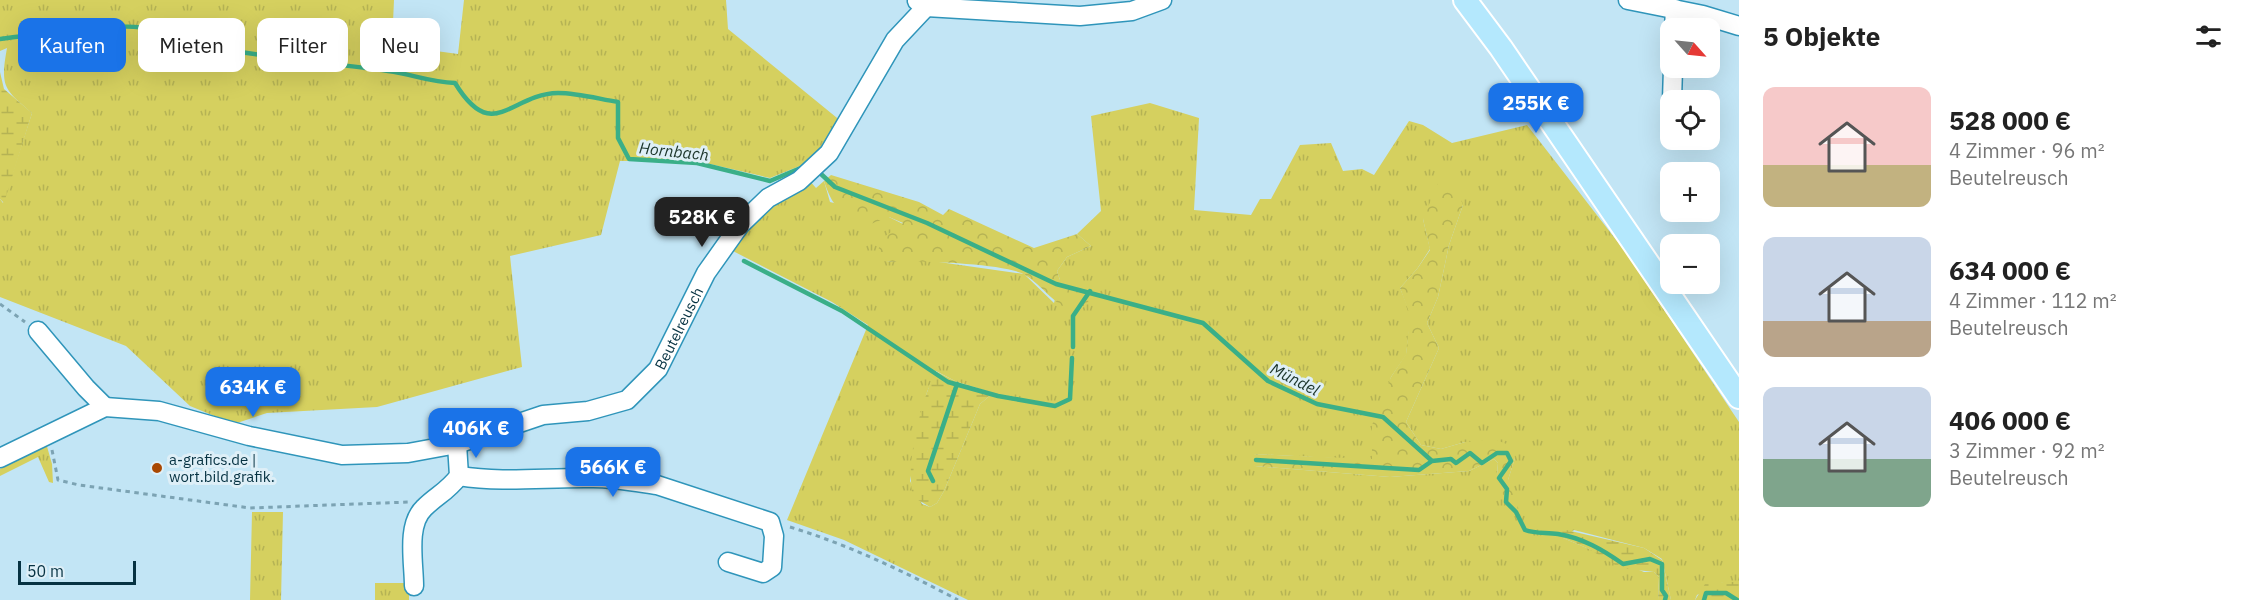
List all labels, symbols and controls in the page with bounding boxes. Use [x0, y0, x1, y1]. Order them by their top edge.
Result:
chip: Kaufen [18, 18, 126, 72]
chip: Mieten [138, 18, 245, 72]
chip: Filter [257, 18, 348, 72]
chip: Neu [360, 18, 440, 72]
north arrow [1660, 18, 1720, 78]
map controls [1660, 18, 1720, 294]
text: 5 Objekte [1763, 19, 1880, 53]
icon: filters [2192, 20, 2225, 53]
pin: 255K € [1487, 83, 1585, 134]
text: 255K € [1502, 89, 1570, 116]
button: locate [1660, 90, 1720, 150]
text: 528 000 € [1949, 103, 2071, 137]
icon: home [1811, 111, 1883, 183]
water label: Hornbach [638, 137, 710, 165]
text: 4 Zimmer · 96 m² [1949, 137, 2105, 164]
button: + [1660, 162, 1720, 222]
text: Beutelreusch [1949, 164, 2069, 191]
pin: 528K € [653, 197, 751, 248]
text: 528K € [668, 203, 736, 230]
button: − [1660, 234, 1720, 294]
text: 634 000 € [1949, 253, 2071, 287]
icon: home [1811, 261, 1883, 333]
street label: Beutelreusch [650, 284, 707, 373]
text: 4 Zimmer · 112 m² [1949, 287, 2117, 314]
text: Beutelreusch [1949, 314, 2069, 341]
water label: Mündel [1267, 358, 1324, 400]
pin: 634K € [204, 367, 302, 418]
text: 634K € [219, 373, 287, 400]
text: 406 000 € [1949, 403, 2071, 437]
pin: 406K € [427, 408, 525, 459]
icon: home [1811, 411, 1883, 483]
text: 406K € [442, 414, 510, 441]
text: 3 Zimmer · 92 m² [1949, 437, 2105, 464]
pin: 566K € [564, 447, 662, 498]
place label: a-grafics.de | wort.bild.grafik. [169, 450, 275, 486]
text: 566K € [579, 453, 647, 480]
marker: a-grafics.de | wort.bild.grafik. [150, 461, 164, 475]
text: Beutelreusch [1949, 464, 2069, 491]
scale bar [18, 558, 136, 586]
text: 50 m [27, 561, 64, 581]

